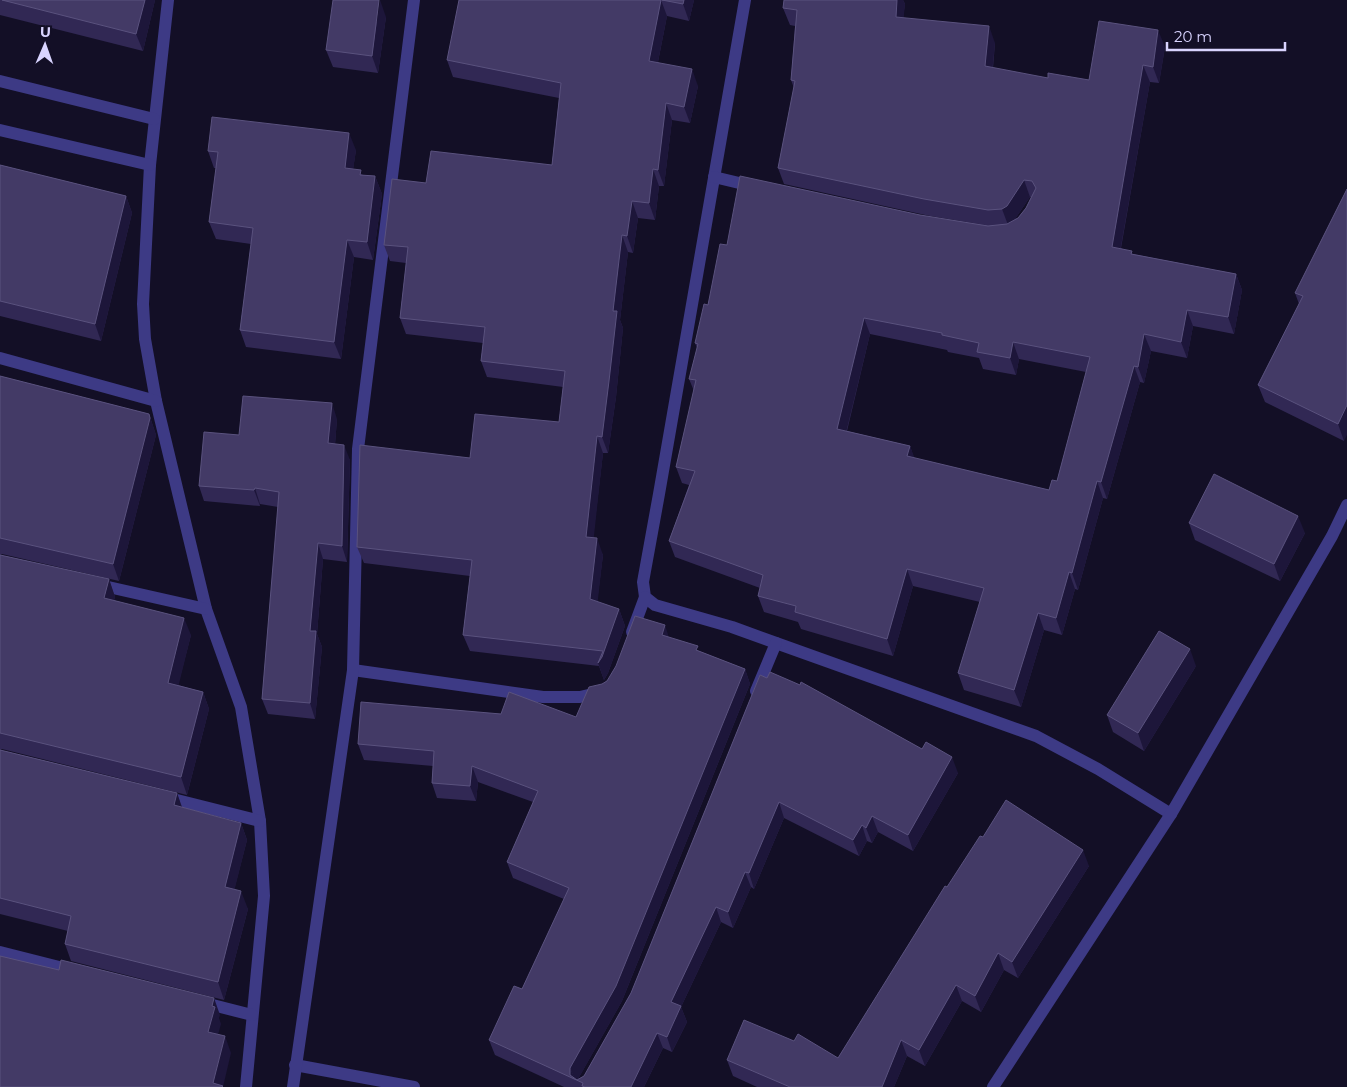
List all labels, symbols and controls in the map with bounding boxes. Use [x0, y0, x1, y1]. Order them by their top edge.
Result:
north arrow [20, 20, 70, 70]
scale bar [1167, 20, 1284, 52]
text: U [40, 23, 51, 41]
text: 20 m [1174, 27, 1212, 46]

